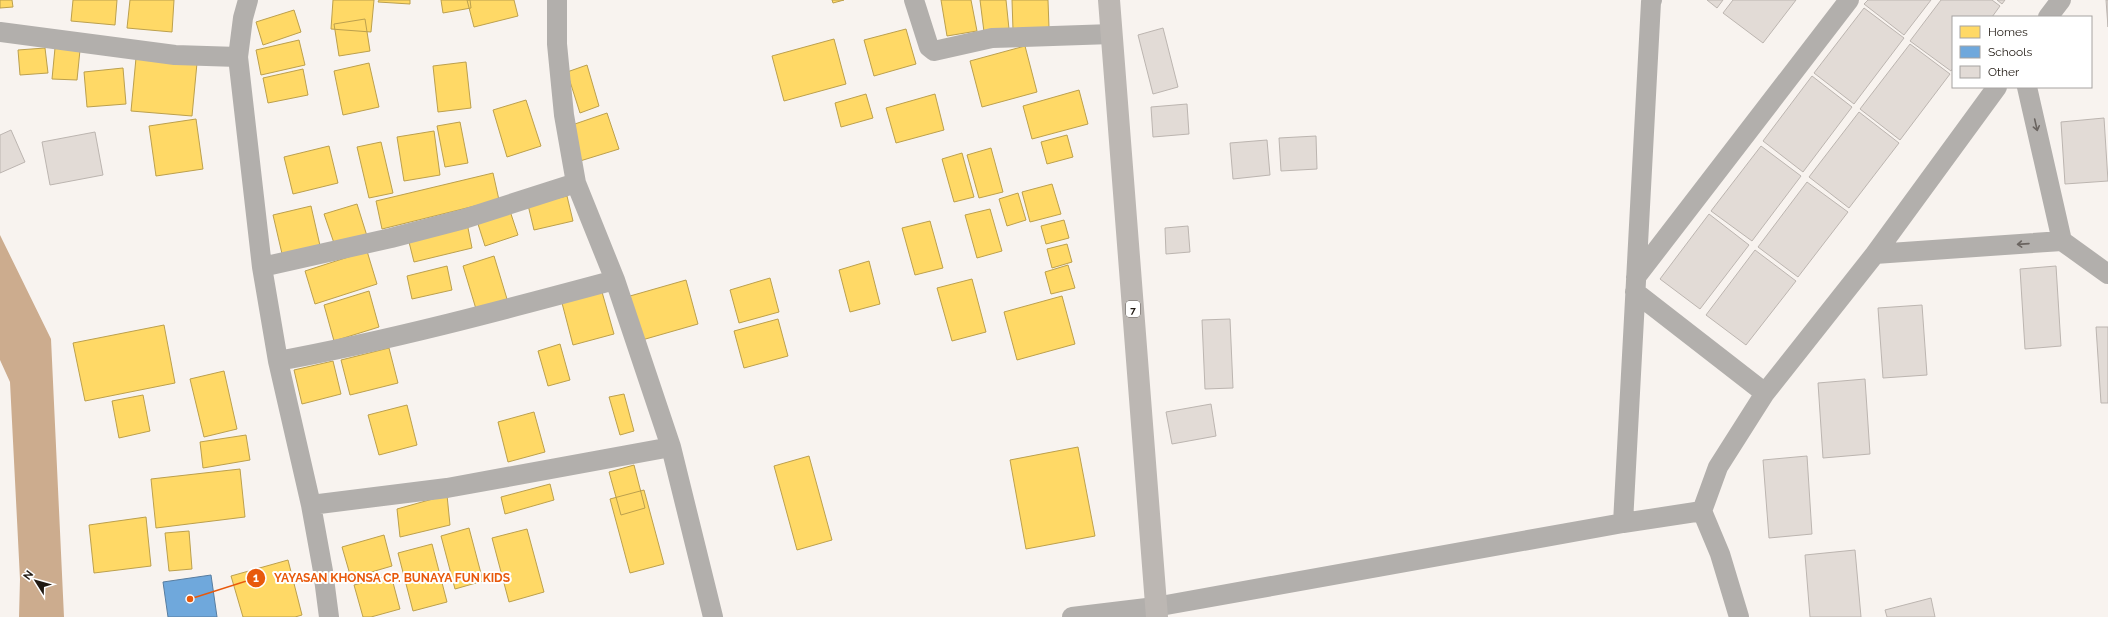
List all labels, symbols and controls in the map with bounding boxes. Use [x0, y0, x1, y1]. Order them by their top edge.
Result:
legend [1952, 16, 2092, 88]
text: Homes [1988, 25, 2028, 39]
text: Schools [1988, 45, 2032, 59]
text: Other [1988, 65, 2020, 79]
one-way arrow [2033, 118, 2040, 131]
one-way arrow [2017, 240, 2030, 247]
road number: 7 [1126, 301, 1140, 317]
north arrow [16, 561, 56, 601]
callout: YAYASAN KHONSA CP. BUNAYA FUN KIDS [246, 566, 519, 590]
text: N [21, 568, 36, 583]
text: 1 [253, 571, 259, 585]
text: YAYASAN KHONSA CP. BUNAYA FUN KIDS [274, 571, 510, 585]

